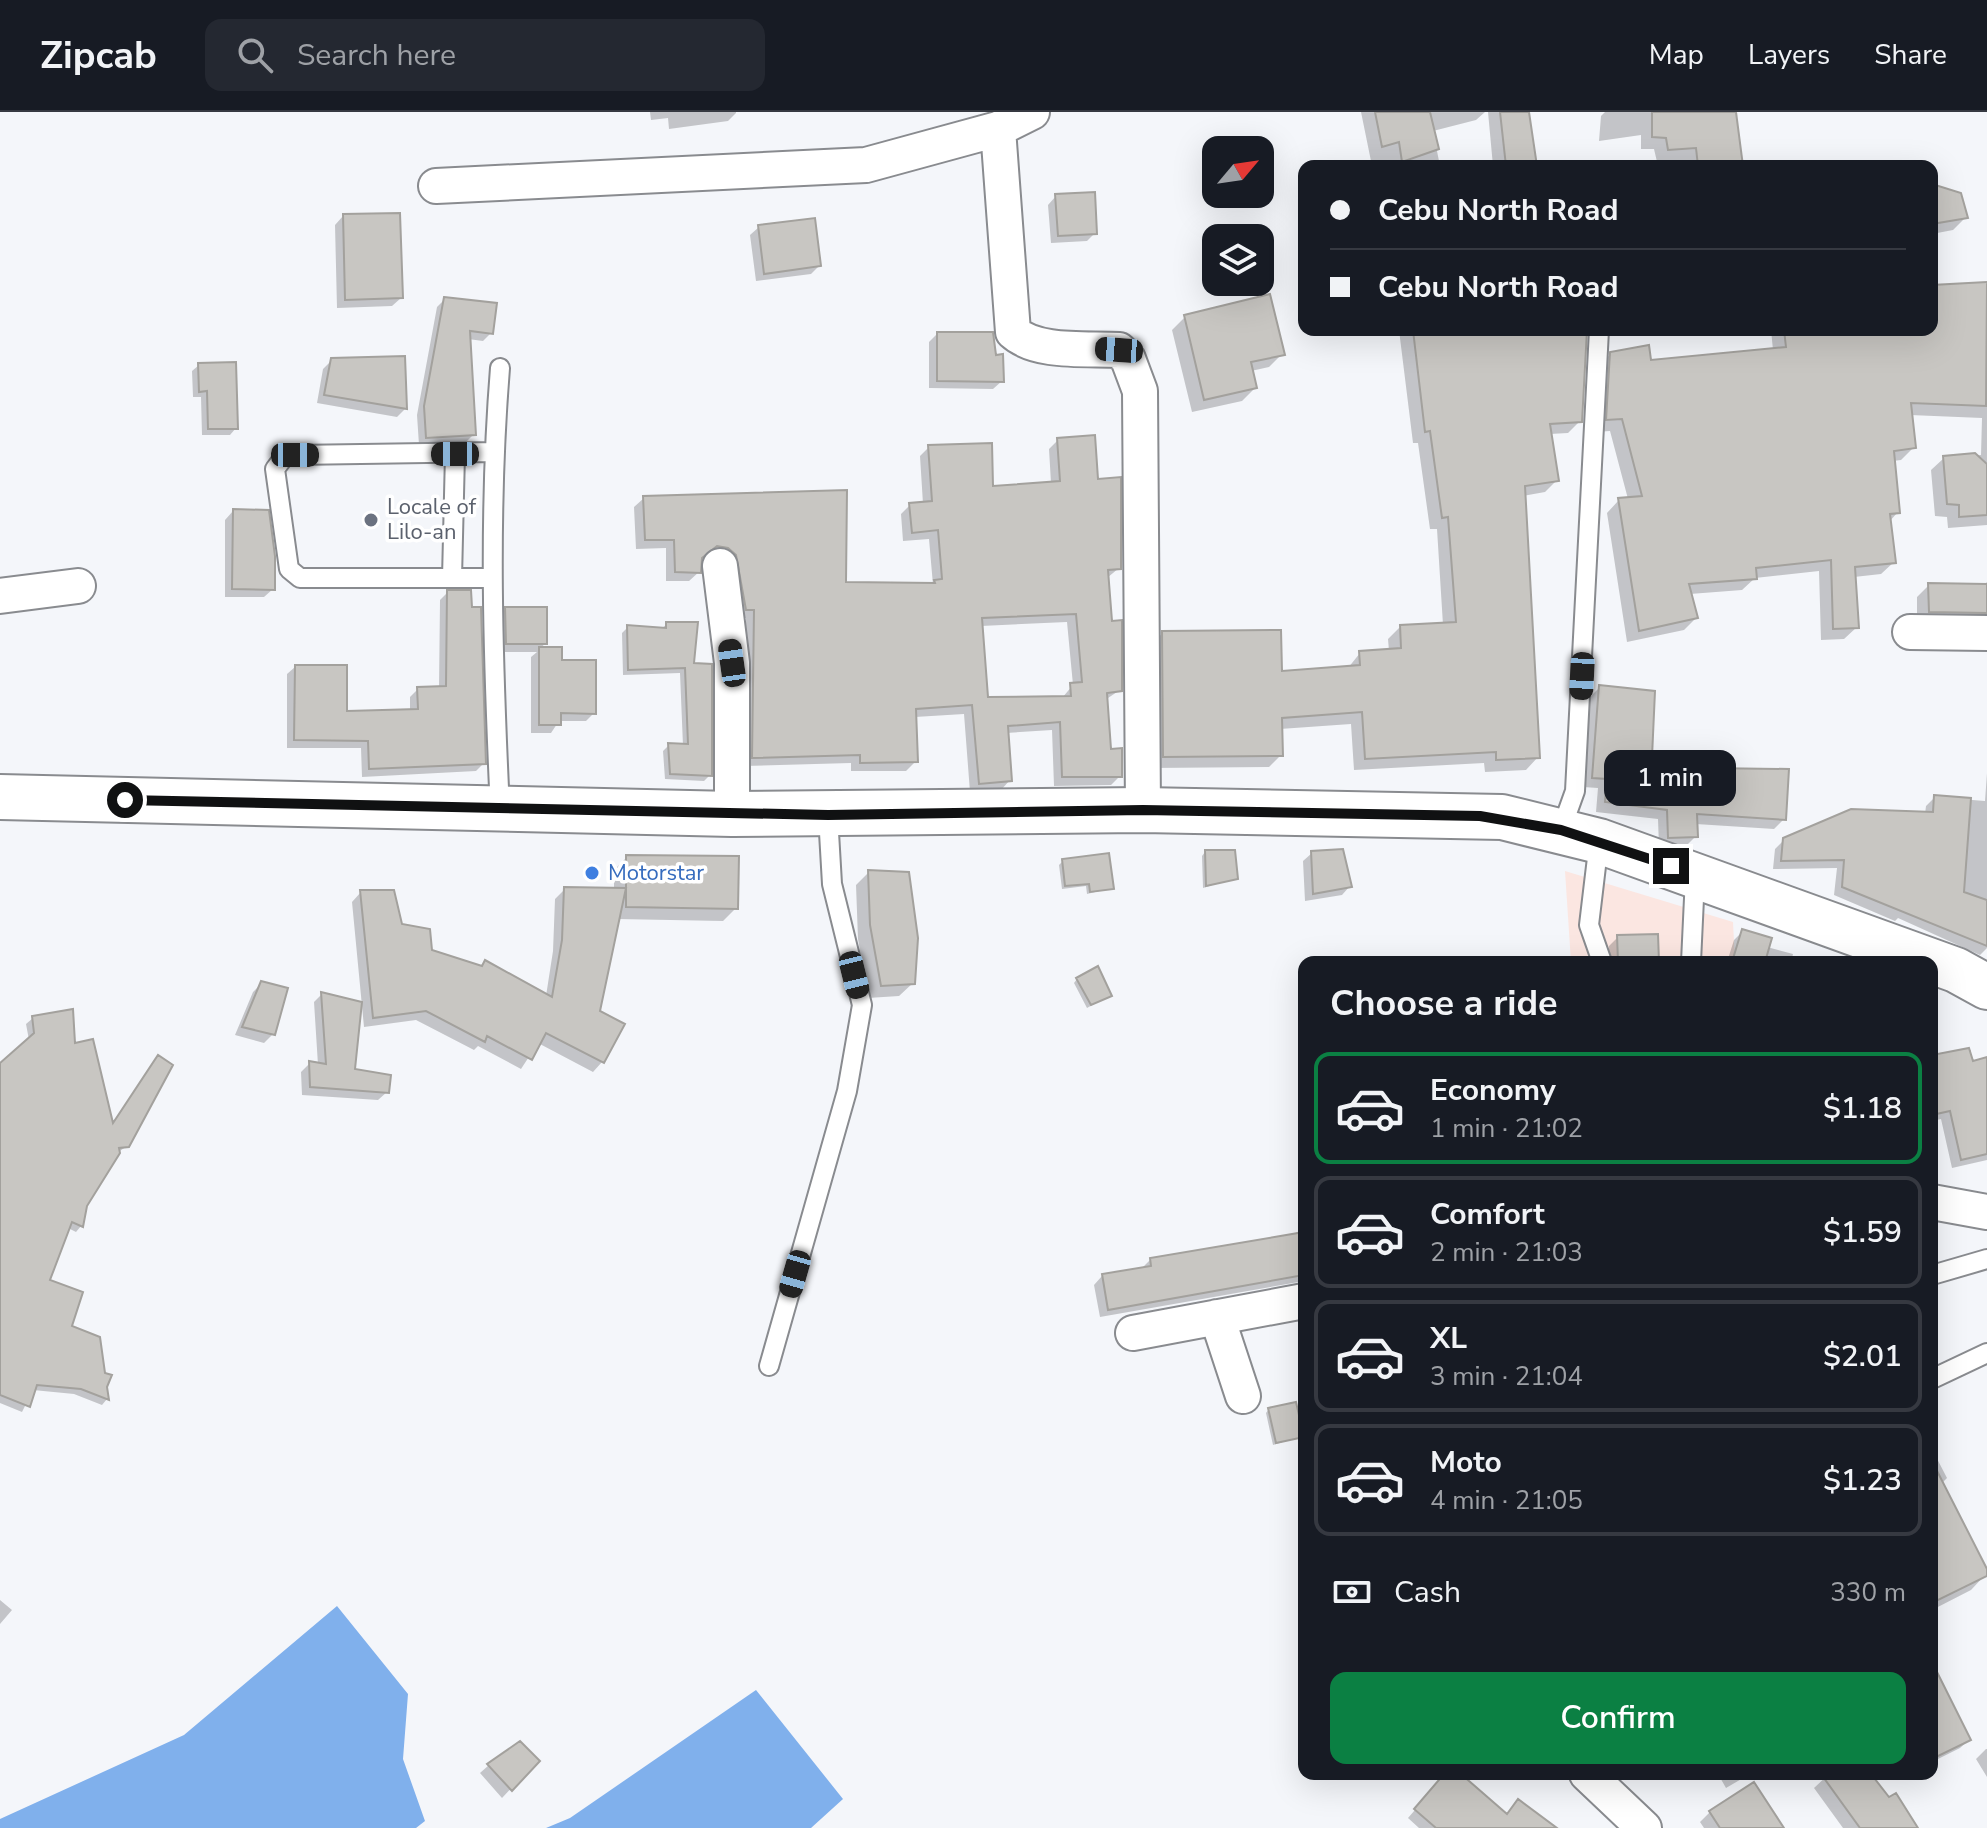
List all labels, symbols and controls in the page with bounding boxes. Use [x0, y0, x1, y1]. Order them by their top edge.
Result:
search box [205, 19, 765, 91]
text: Zipcab [40, 30, 157, 81]
icon: search [233, 33, 277, 77]
text: Search here [297, 35, 456, 76]
text: Map [1649, 36, 1704, 74]
text: Layers [1748, 36, 1830, 74]
text: Share [1874, 36, 1947, 74]
north arrow [1202, 136, 1274, 208]
map controls [1202, 136, 1274, 296]
text: Cebu North Road [1378, 190, 1618, 231]
button: layers [1202, 224, 1274, 296]
text: Cebu North Road [1378, 267, 1618, 308]
car [1094, 336, 1144, 364]
car [431, 442, 479, 466]
car [271, 443, 319, 467]
place label: Locale of Lilo-an [387, 492, 477, 547]
marker: Locale of Lilo-an [362, 511, 380, 529]
car [717, 638, 747, 688]
car [1569, 651, 1595, 701]
callout: 1 min [1605, 750, 1737, 806]
text: 1 min [1637, 760, 1703, 795]
route start [107, 782, 143, 818]
route end [1653, 848, 1689, 884]
place label: Motorstar [608, 858, 704, 888]
marker: Motorstar [583, 864, 601, 882]
car [837, 949, 871, 1001]
text: Choose a ride [1330, 979, 1558, 1028]
text: Economy [1430, 1070, 1556, 1111]
icon: car [1334, 1072, 1406, 1144]
text: $1.18 [1823, 1088, 1902, 1129]
text: 1 min · 21:02 [1430, 1111, 1583, 1146]
text: Comfort [1430, 1194, 1545, 1235]
icon: car [1334, 1196, 1406, 1268]
text: $1.59 [1823, 1212, 1902, 1253]
text: 2 min · 21:03 [1430, 1235, 1583, 1270]
car [777, 1248, 813, 1300]
text: XL [1430, 1318, 1467, 1359]
icon: car [1334, 1320, 1406, 1392]
text: $2.01 [1823, 1336, 1902, 1377]
text: 3 min · 21:04 [1430, 1359, 1583, 1394]
text: Moto [1430, 1442, 1502, 1483]
icon: car [1334, 1444, 1406, 1516]
text: $1.23 [1823, 1460, 1902, 1501]
text: 4 min · 21:05 [1430, 1483, 1583, 1518]
icon: cash [1330, 1570, 1374, 1614]
text: Cash [1394, 1572, 1461, 1613]
text: 330 m [1830, 1575, 1906, 1610]
button: Confirm [1330, 1672, 1906, 1764]

